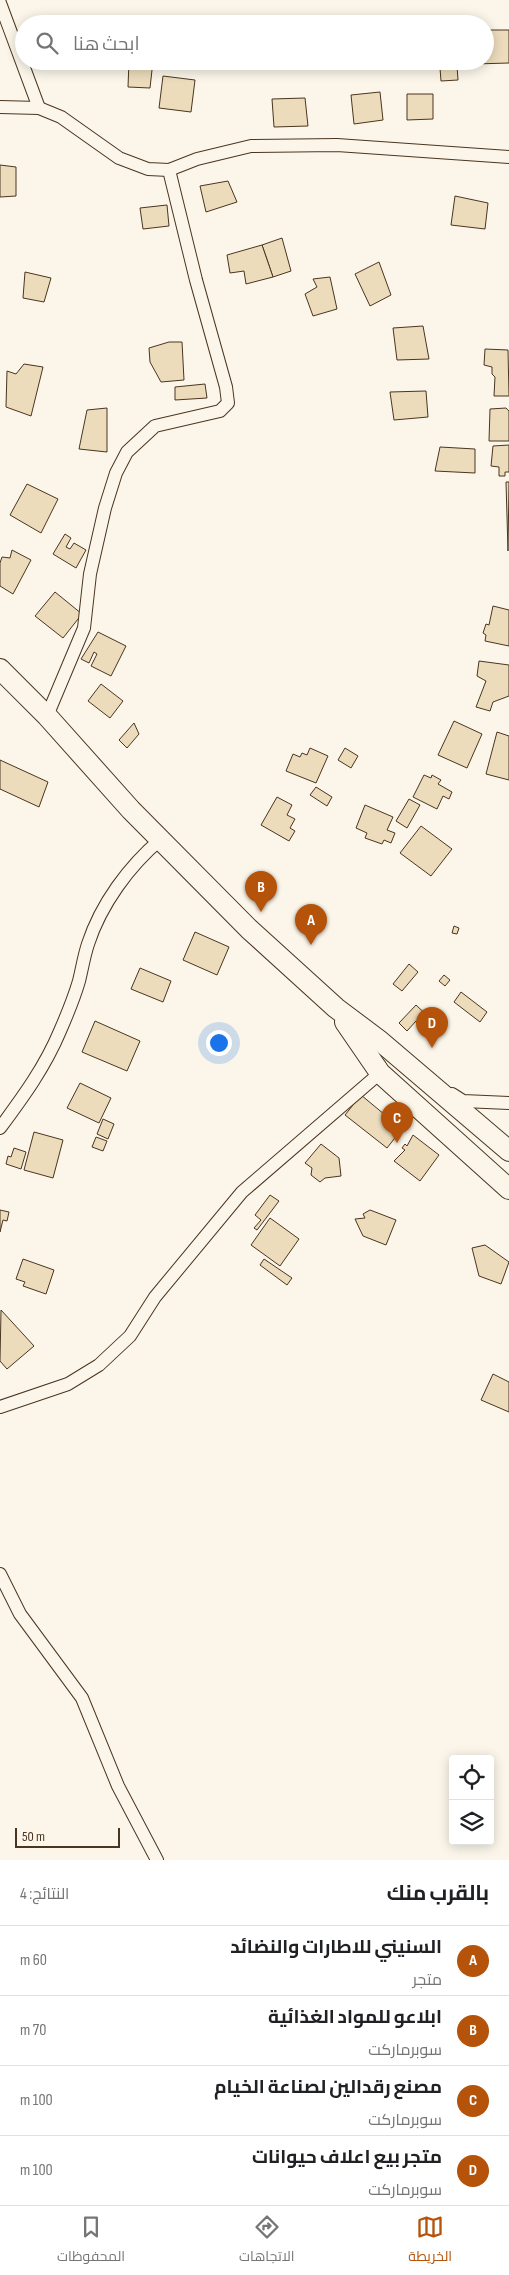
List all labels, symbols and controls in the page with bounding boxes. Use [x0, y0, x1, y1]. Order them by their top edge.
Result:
search box [15, 15, 494, 70]
icon: search [33, 29, 61, 57]
text: ابحث هنا [73, 33, 140, 56]
pin: B [245, 871, 277, 912]
pin: A [295, 904, 327, 945]
pin: D [416, 1007, 448, 1048]
your location [206, 1030, 232, 1056]
pin: C [381, 1102, 413, 1143]
map controls [449, 1755, 494, 1845]
button: locate [449, 1755, 494, 1800]
button: layers [449, 1800, 494, 1845]
scale bar [15, 1825, 120, 1848]
text: 50 m [22, 1828, 45, 1845]
text: بالقرب منك [387, 1881, 489, 1906]
text: النتائج: 4 [20, 1885, 69, 1904]
text: السنيني للاطارات والنضائد [230, 1936, 442, 1959]
text: 60 m [20, 1951, 47, 1970]
text: A [469, 1951, 477, 1970]
text: متجر [413, 1971, 442, 1990]
text: ابلاعو للمواد الغذائية [268, 2006, 442, 2029]
text: 70 m [20, 2021, 46, 2040]
text: B [469, 2021, 477, 2040]
text: سوبرماركت [368, 2041, 442, 2060]
text: مصنع رقدالين لصناعة الخيام [214, 2076, 442, 2099]
text: 100 m [20, 2091, 53, 2110]
text: C [469, 2091, 477, 2110]
text: سوبرماركت [368, 2111, 442, 2130]
text: متجر بيع اعلاف حيوانات [252, 2146, 442, 2169]
text: 100 m [20, 2161, 53, 2180]
text: D [469, 2161, 477, 2180]
text: سوبرماركت [368, 2181, 442, 2200]
tab: المحفوظات [57, 2213, 125, 2269]
tab: الاتجاهات [239, 2213, 294, 2269]
tab: الخريطة [408, 2213, 452, 2269]

